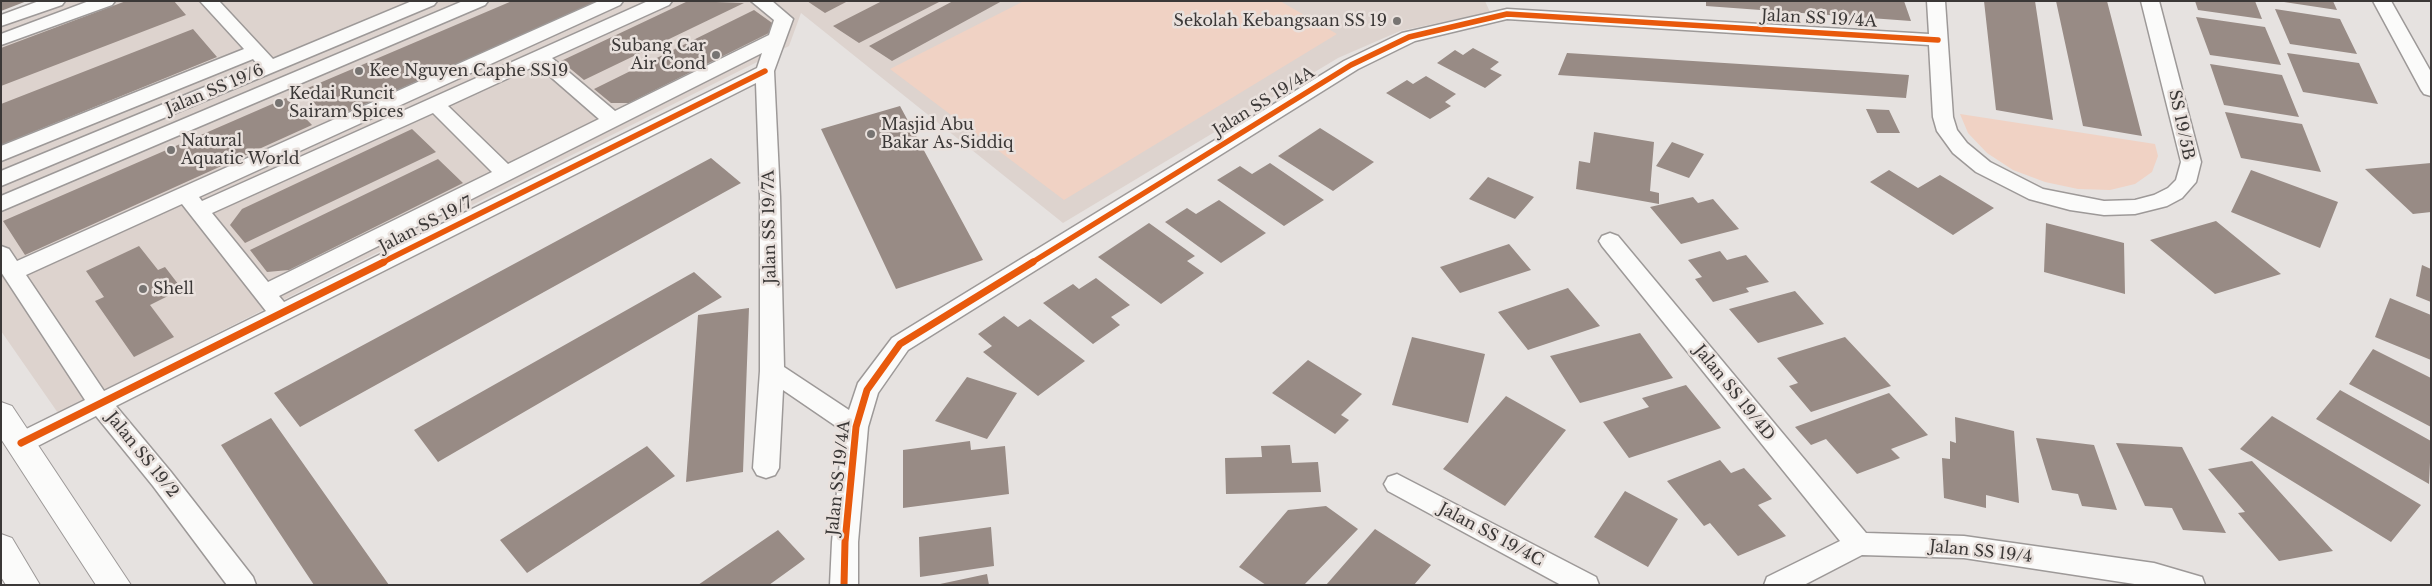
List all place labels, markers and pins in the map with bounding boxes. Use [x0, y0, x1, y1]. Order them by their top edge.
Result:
place label: Sekolah Kebangsaan SS 19 [1174, 11, 1387, 31]
marker: Sekolah Kebangsaan SS 19 [1391, 15, 1403, 27]
place label: Subang Car Air Cond [611, 36, 706, 74]
marker: Subang Car Air Cond [710, 49, 722, 61]
place label: Kee Nguyen Caphe SS19 [369, 61, 568, 81]
marker: Kee Nguyen Caphe SS19 [353, 65, 365, 77]
place label: Kedai Runcit Sairam Spices [289, 84, 403, 122]
marker: Kedai Runcit Sairam Spices [273, 97, 285, 109]
place label: Masjid Abu Bakar As-Siddiq [881, 115, 1013, 153]
marker: Masjid Abu Bakar As-Siddiq [865, 128, 877, 140]
place label: Natural Aquatic World [181, 131, 299, 169]
marker: Natural Aquatic World [165, 144, 177, 156]
place label: Shell [153, 279, 194, 299]
marker: Shell [137, 283, 149, 295]

